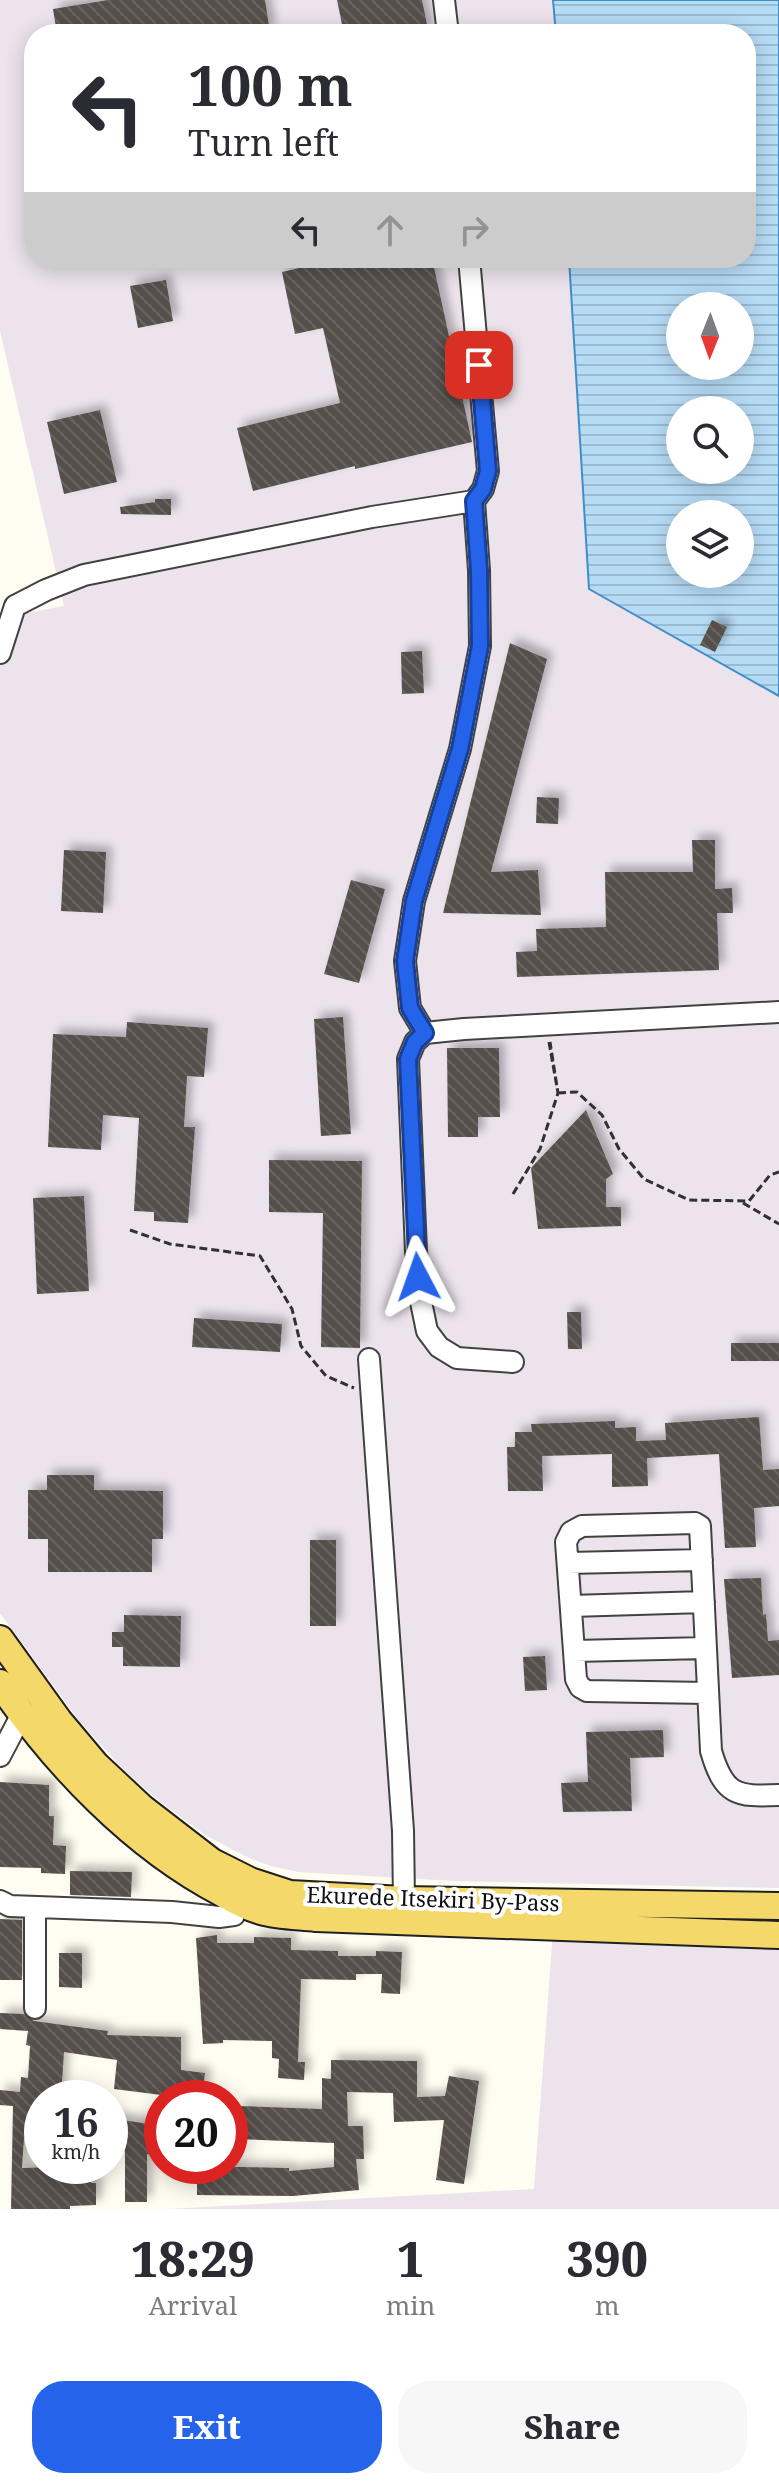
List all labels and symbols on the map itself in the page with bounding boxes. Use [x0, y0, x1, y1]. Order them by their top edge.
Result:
north arrow [666, 292, 754, 380]
pin [445, 331, 513, 399]
position arrow [376, 1235, 460, 1319]
street label: Ekurede Itsekiri By-Pass [306, 1879, 560, 1917]
speed limit sign: 20 [144, 2080, 248, 2184]

